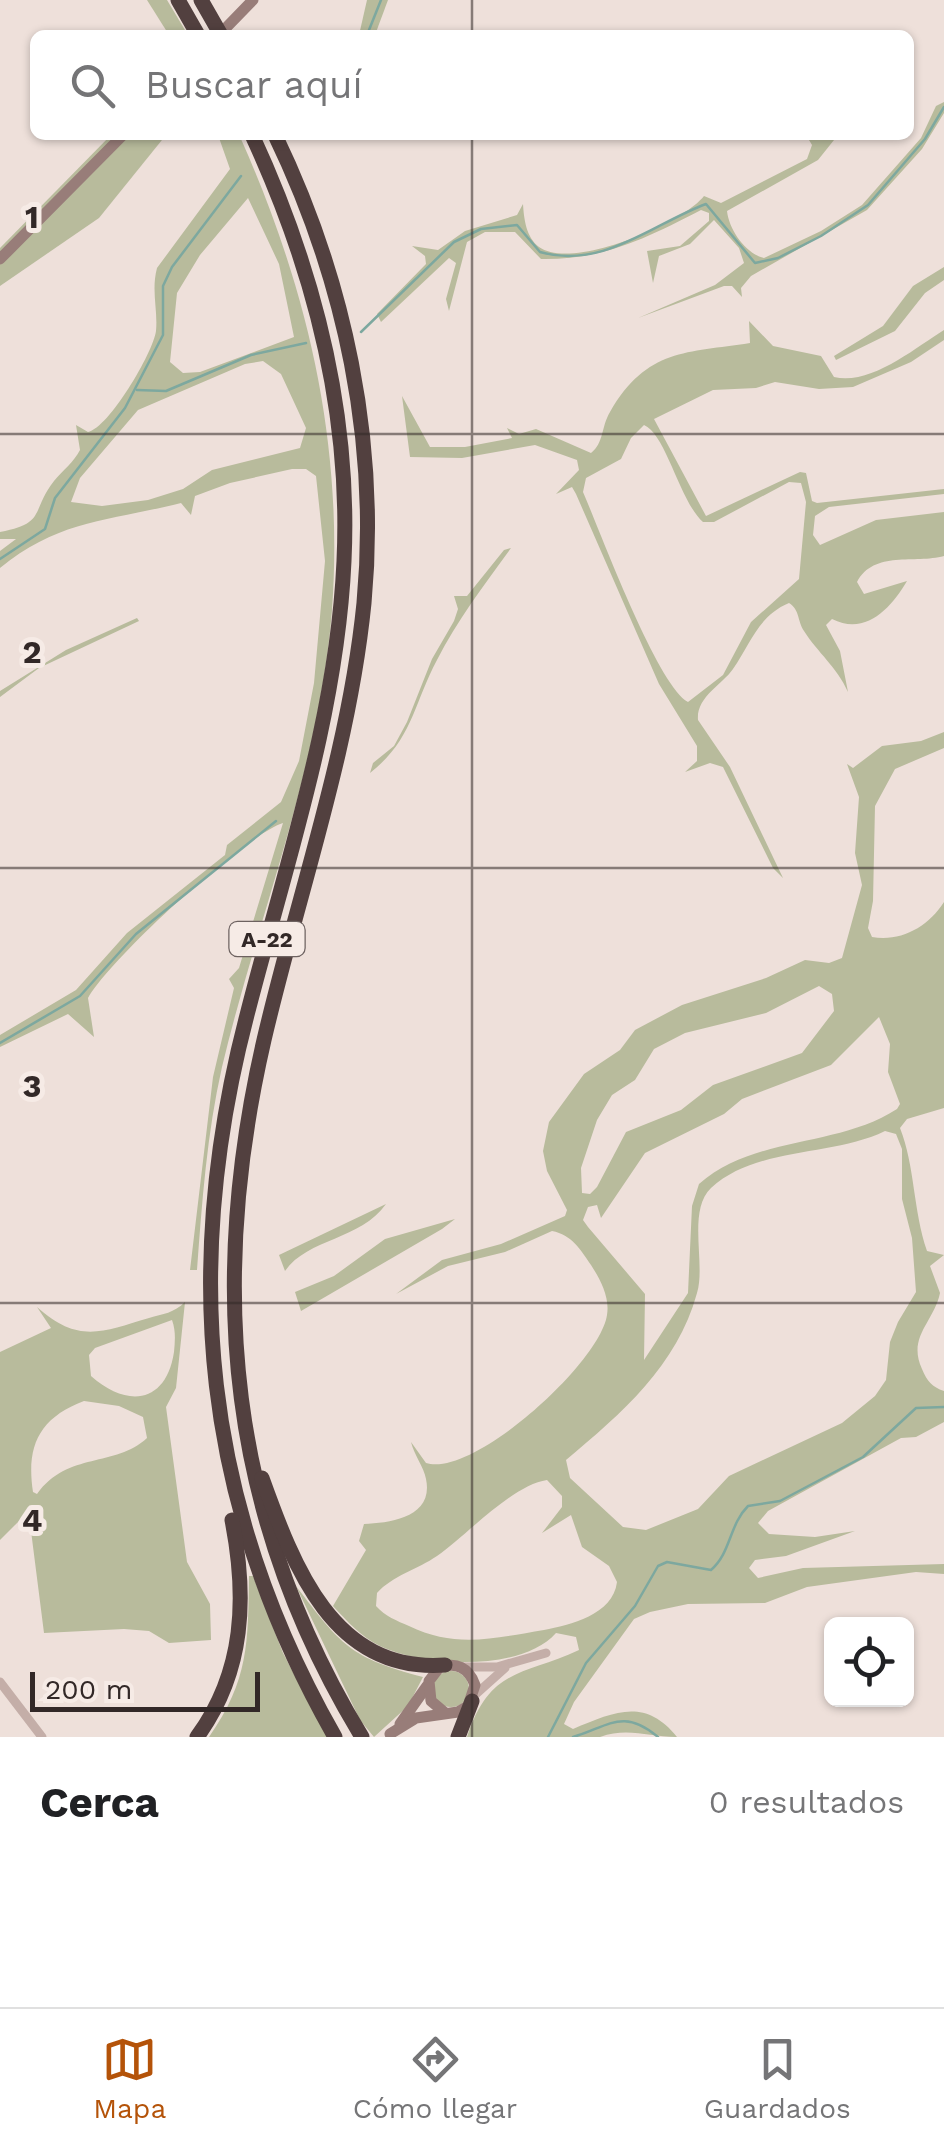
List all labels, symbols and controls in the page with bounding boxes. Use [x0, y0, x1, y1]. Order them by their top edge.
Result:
search box [30, 30, 914, 140]
icon: search [65, 58, 120, 113]
text: Buscar aquí [145, 63, 363, 107]
text: 1 [25, 198, 39, 236]
text: 2 [22, 633, 42, 671]
road number: A-22 [230, 922, 304, 956]
text: 3 [23, 1067, 41, 1105]
text: 4 [22, 1501, 42, 1539]
map controls [824, 1617, 914, 1707]
button: locate [824, 1617, 914, 1707]
scale bar [30, 1667, 260, 1712]
text: 200 m [45, 1673, 132, 1706]
text: Cerca [40, 1778, 159, 1827]
text: 0 resultados [709, 1783, 904, 1821]
tab: Mapa [93, 2032, 166, 2125]
tab: Cómo llegar [353, 2032, 517, 2125]
tab: Guardados [704, 2032, 851, 2125]

